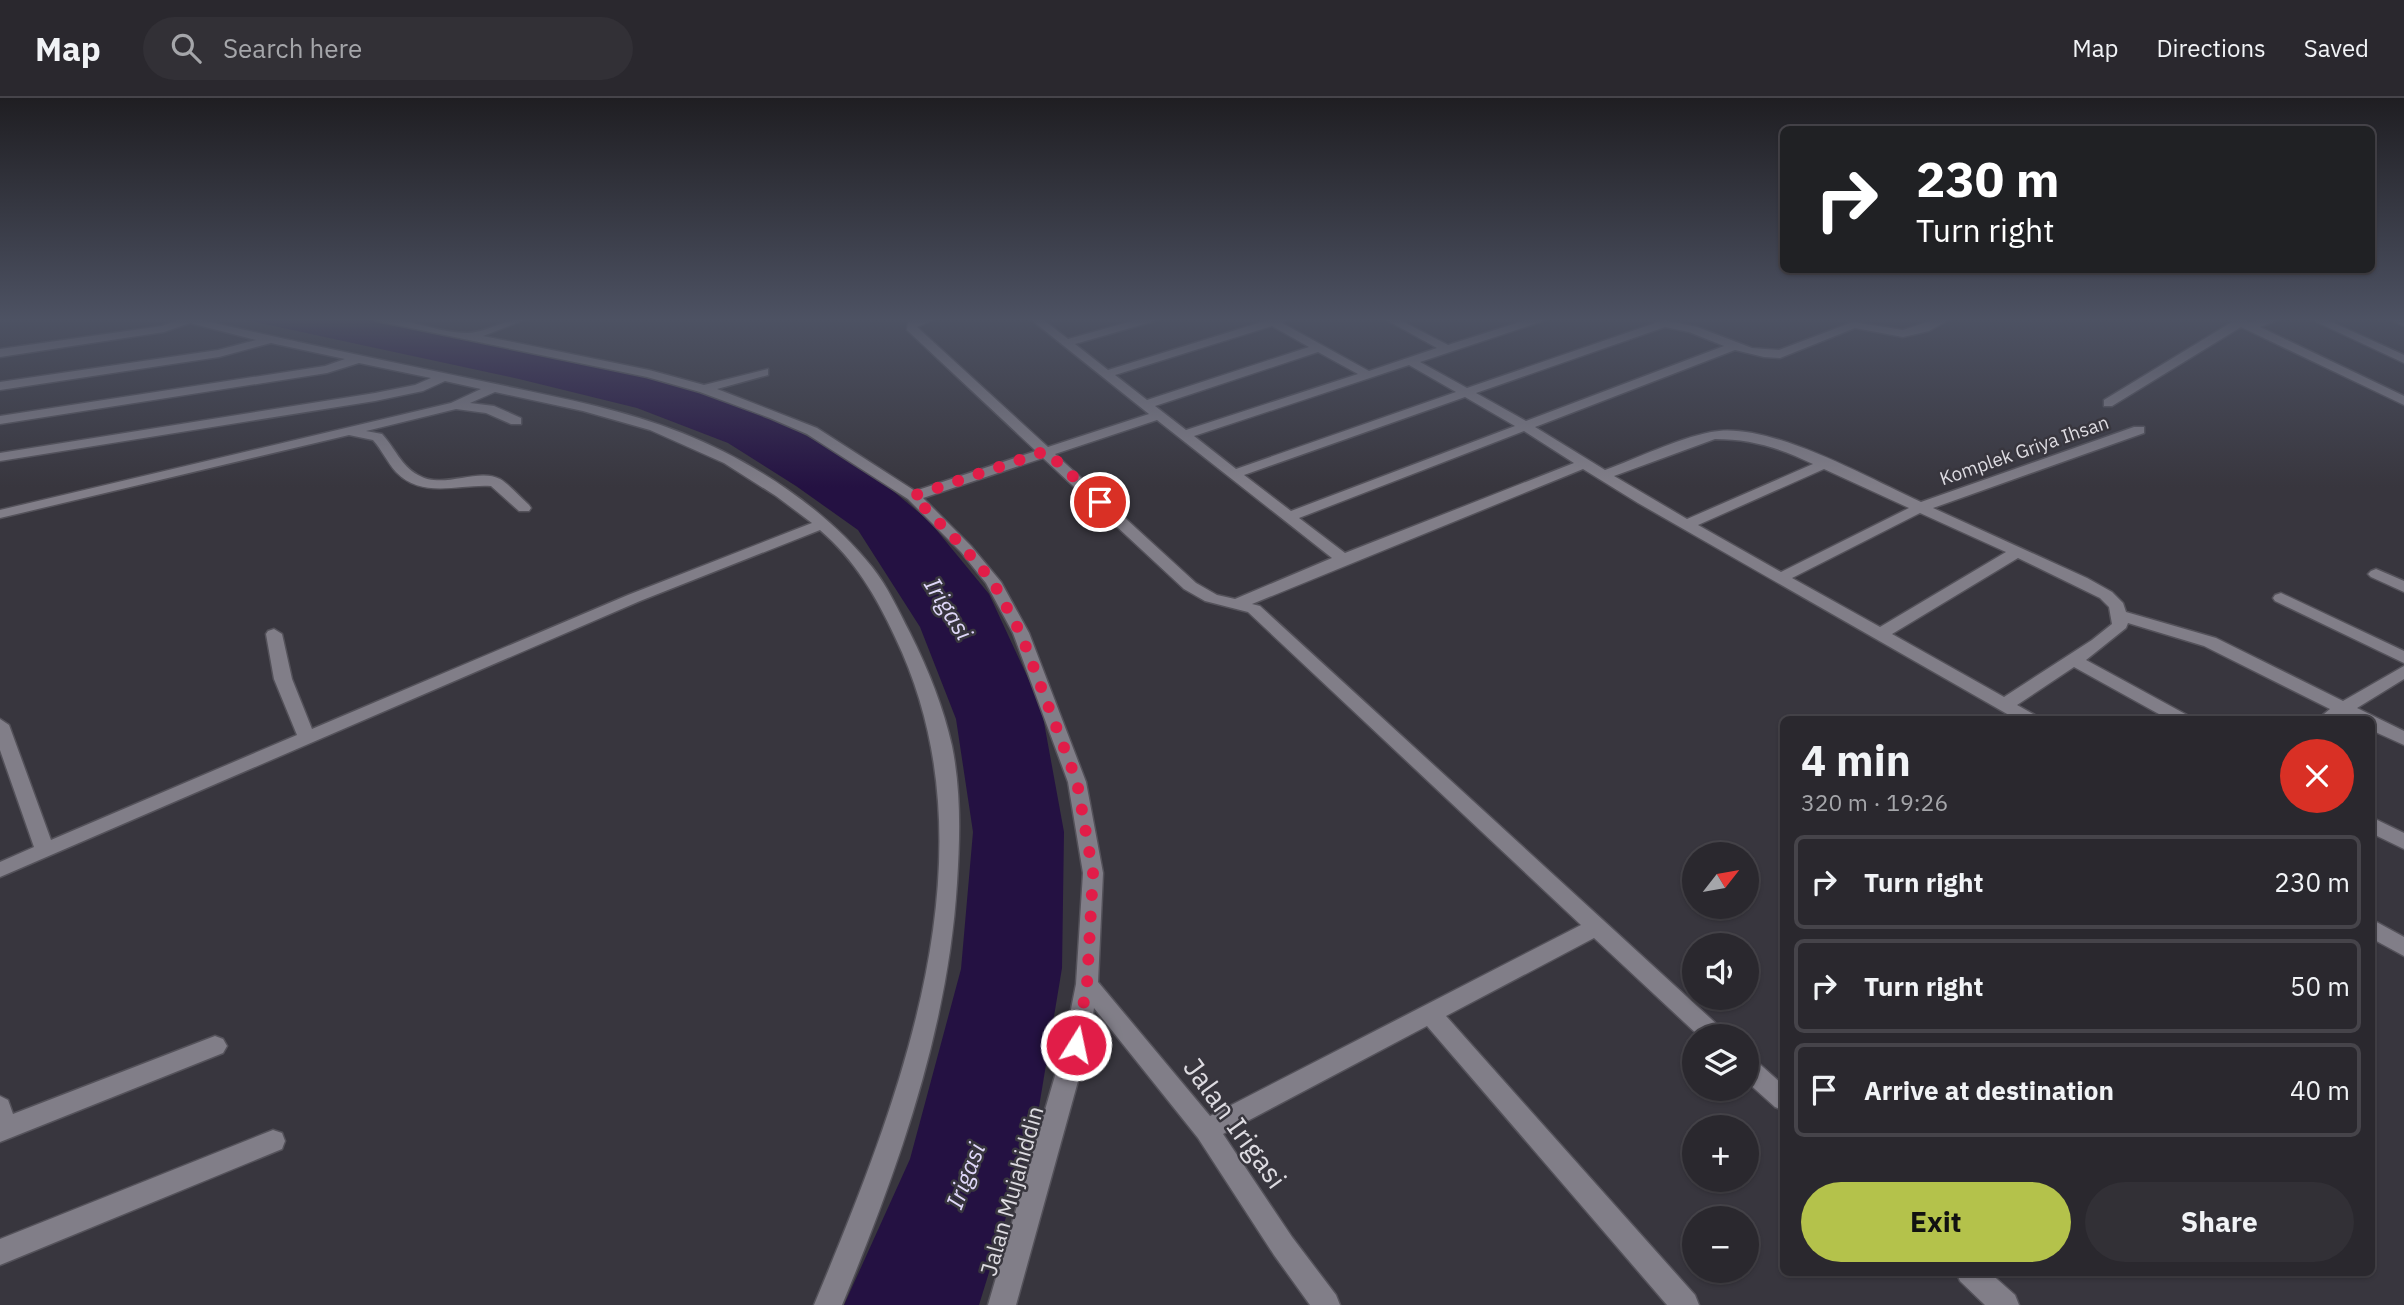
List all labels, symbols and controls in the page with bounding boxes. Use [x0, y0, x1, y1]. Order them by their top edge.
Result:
search box [143, 17, 633, 80]
text: Map [35, 27, 101, 70]
icon: search [167, 29, 205, 67]
text: Search here [223, 31, 362, 65]
text: Map [2072, 32, 2118, 64]
text: Directions [2156, 32, 2266, 64]
text: Saved [2304, 32, 2369, 64]
text: 230 m [1916, 147, 2060, 210]
icon: right [1801, 154, 1892, 245]
text: Turn right [1916, 209, 2054, 251]
street label: Komplek Griya Ihsan [1936, 410, 2112, 490]
pin [1070, 472, 1130, 532]
icon: arrive [1081, 483, 1119, 521]
water label: Irigasi [917, 571, 981, 646]
text: 4 min [1801, 733, 1911, 788]
button: close [2280, 739, 2354, 813]
text: 320 m · 19:26 [1801, 787, 1948, 817]
north arrow [1682, 842, 1759, 919]
map controls [1682, 842, 1759, 1283]
icon: right [1805, 863, 1843, 901]
text: Turn right [1864, 865, 1983, 899]
text: 230 m [2274, 865, 2350, 899]
button: sound [1682, 933, 1759, 1010]
icon: right [1805, 967, 1843, 1005]
text: Turn right [1864, 969, 1983, 1003]
text: 50 m [2290, 969, 2350, 1003]
position arrow [1039, 1008, 1113, 1082]
button: layers [1682, 1024, 1759, 1101]
street label: Jalan Irigasi [1175, 1050, 1295, 1196]
icon: arrive [1805, 1071, 1843, 1109]
text: Arrive at destination [1864, 1073, 2114, 1107]
text: 40 m [2290, 1073, 2350, 1107]
street label: Jalan Mujahiddin [972, 1102, 1050, 1279]
button: + [1682, 1115, 1759, 1192]
water label: Irigasi [938, 1137, 992, 1213]
button: Exit [1801, 1182, 2071, 1262]
button: Share [2085, 1182, 2354, 1262]
button: − [1682, 1206, 1759, 1283]

